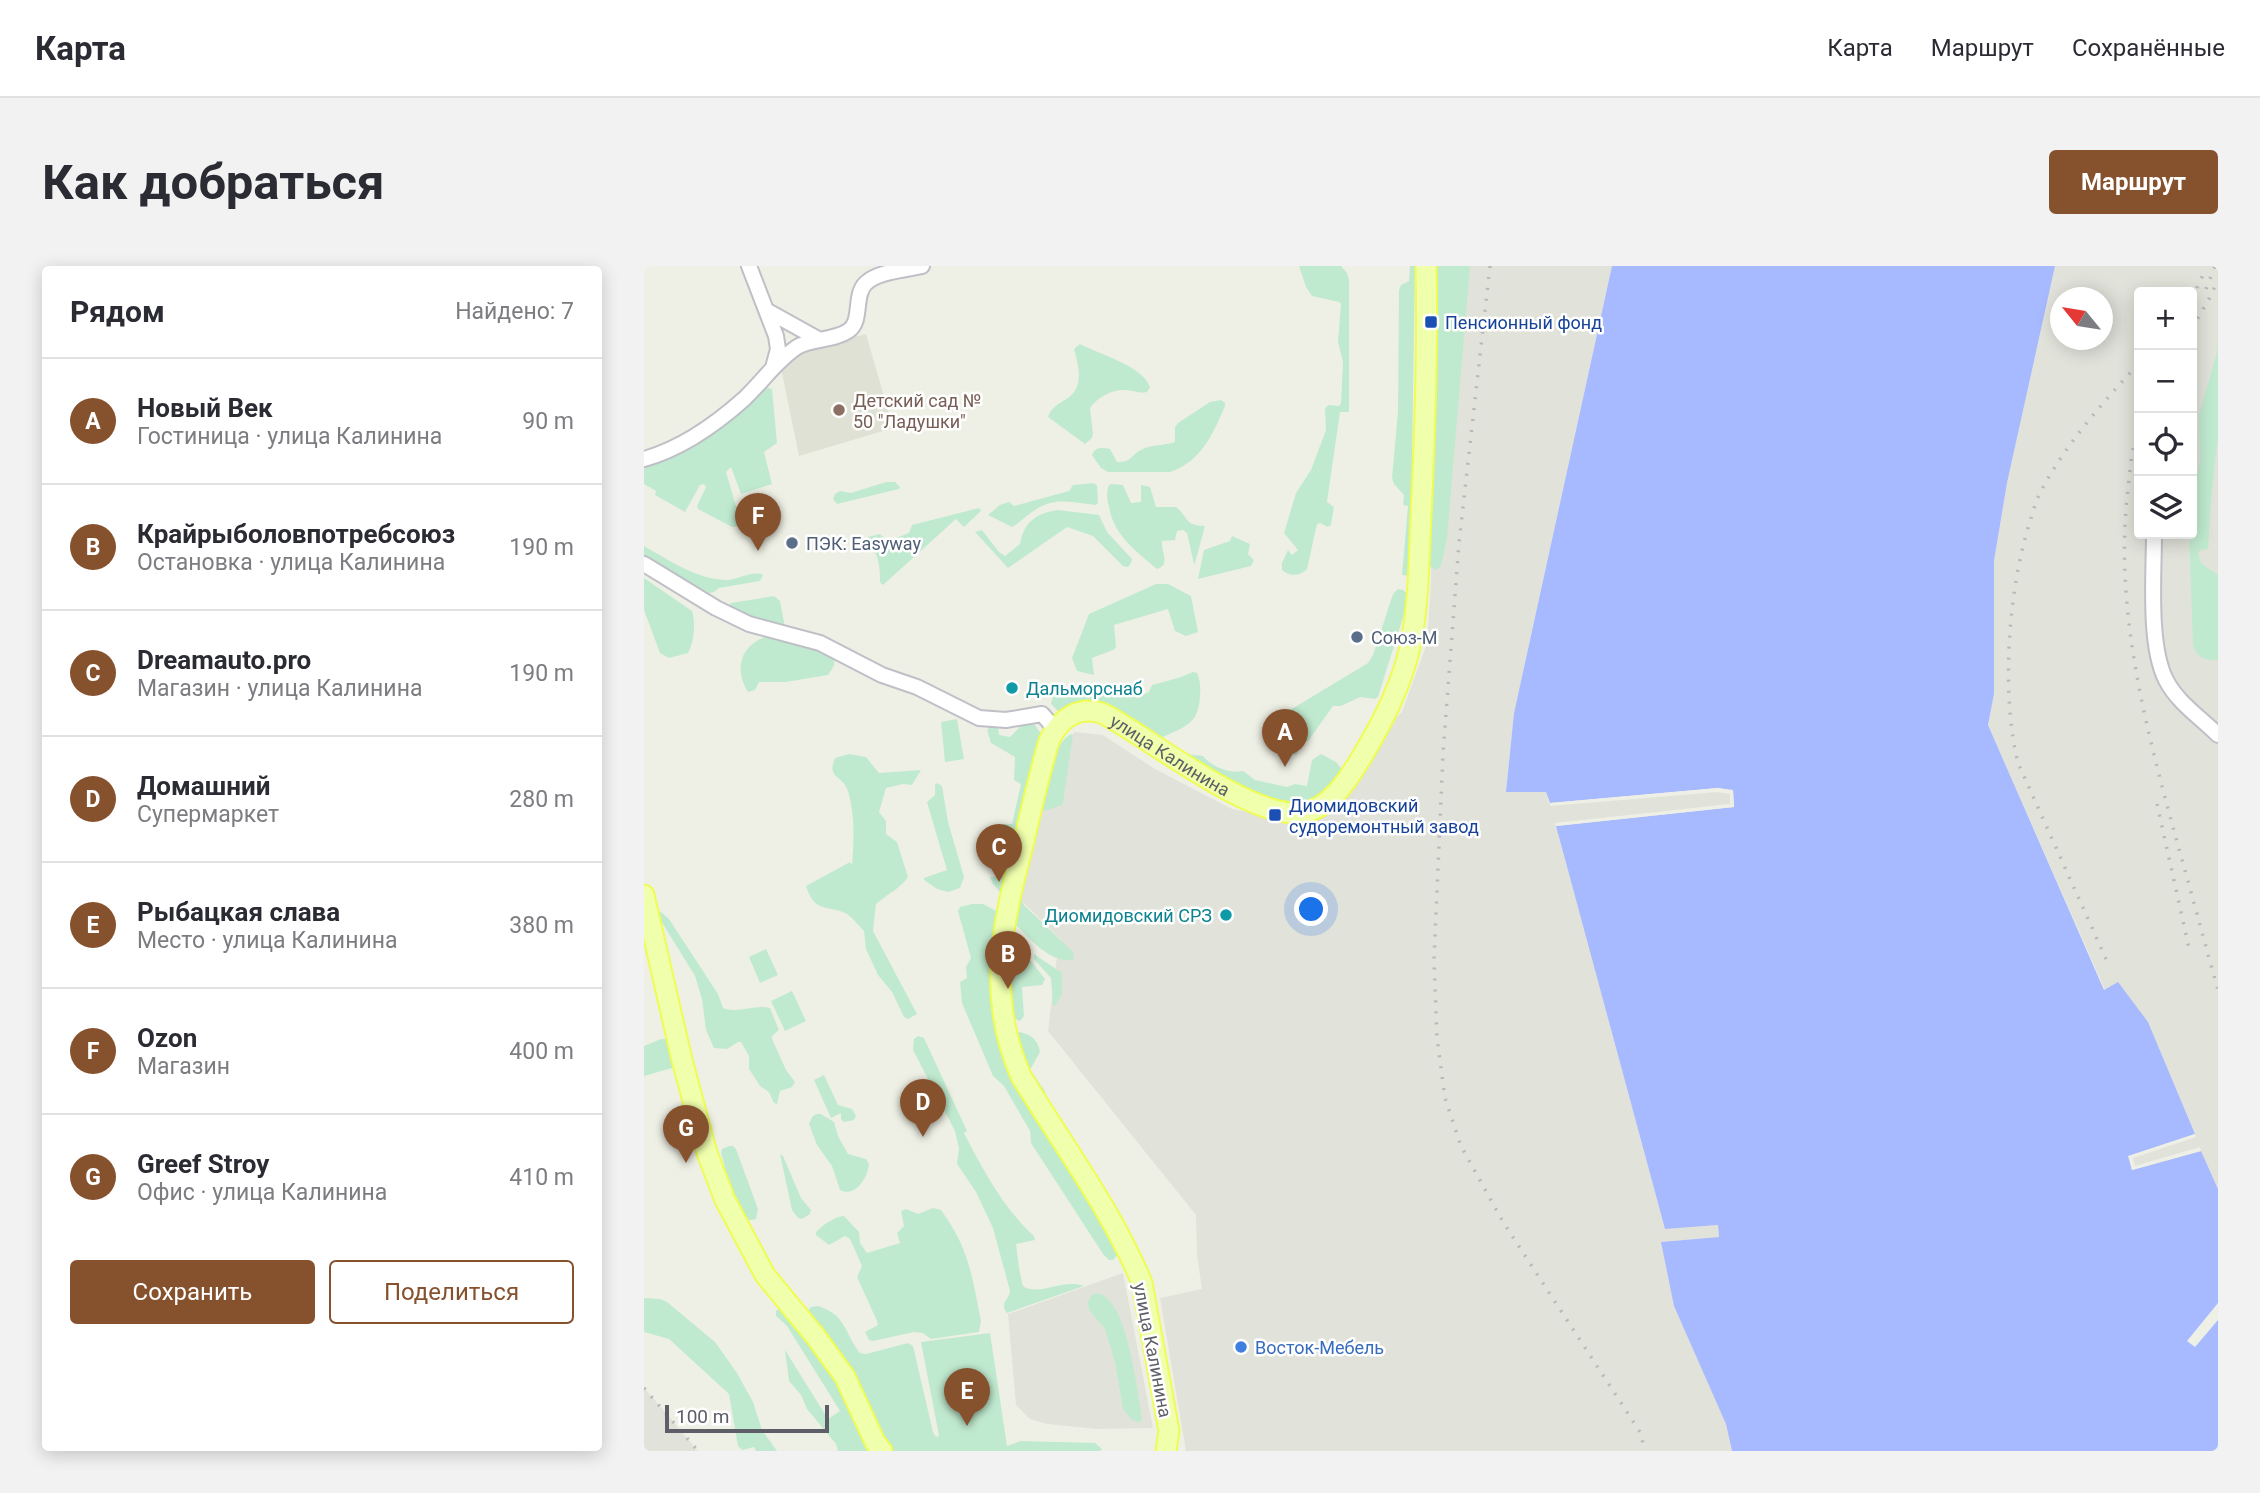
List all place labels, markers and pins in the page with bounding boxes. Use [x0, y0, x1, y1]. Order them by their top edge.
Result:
place label: Пенсионный фонд [1445, 312, 1602, 333]
marker: Пенсионный фонд [1423, 314, 1439, 330]
place label: Детский сад № 50 "Ладушки" [853, 390, 981, 432]
marker: Детский сад № 50 "Ладушки" [831, 402, 847, 418]
pin: F [735, 493, 781, 551]
place label: ПЭК: Easyway [806, 533, 921, 554]
marker: ПЭК: Easyway [784, 535, 800, 551]
place label: Союз-М [1371, 627, 1438, 648]
marker: Союз-М [1349, 629, 1365, 645]
place label: Дальморснаб [1026, 678, 1143, 699]
marker: Дальморснаб [1004, 680, 1020, 696]
pin: A [1262, 709, 1308, 767]
place label: Диомидовский судоремонтный завод [1289, 795, 1479, 837]
marker: Диомидовский судоремонтный завод [1267, 807, 1283, 823]
pin: C [976, 824, 1022, 882]
place label: Диомидовский СРЗ [1044, 905, 1212, 926]
marker: Диомидовский СРЗ [1218, 907, 1234, 923]
pin: B [985, 931, 1031, 989]
pin: D [900, 1079, 946, 1137]
pin: G [663, 1105, 709, 1163]
place label: Восток-Мебель [1255, 1337, 1384, 1358]
marker: Восток-Мебель [1233, 1339, 1249, 1355]
pin: E [944, 1368, 990, 1426]

